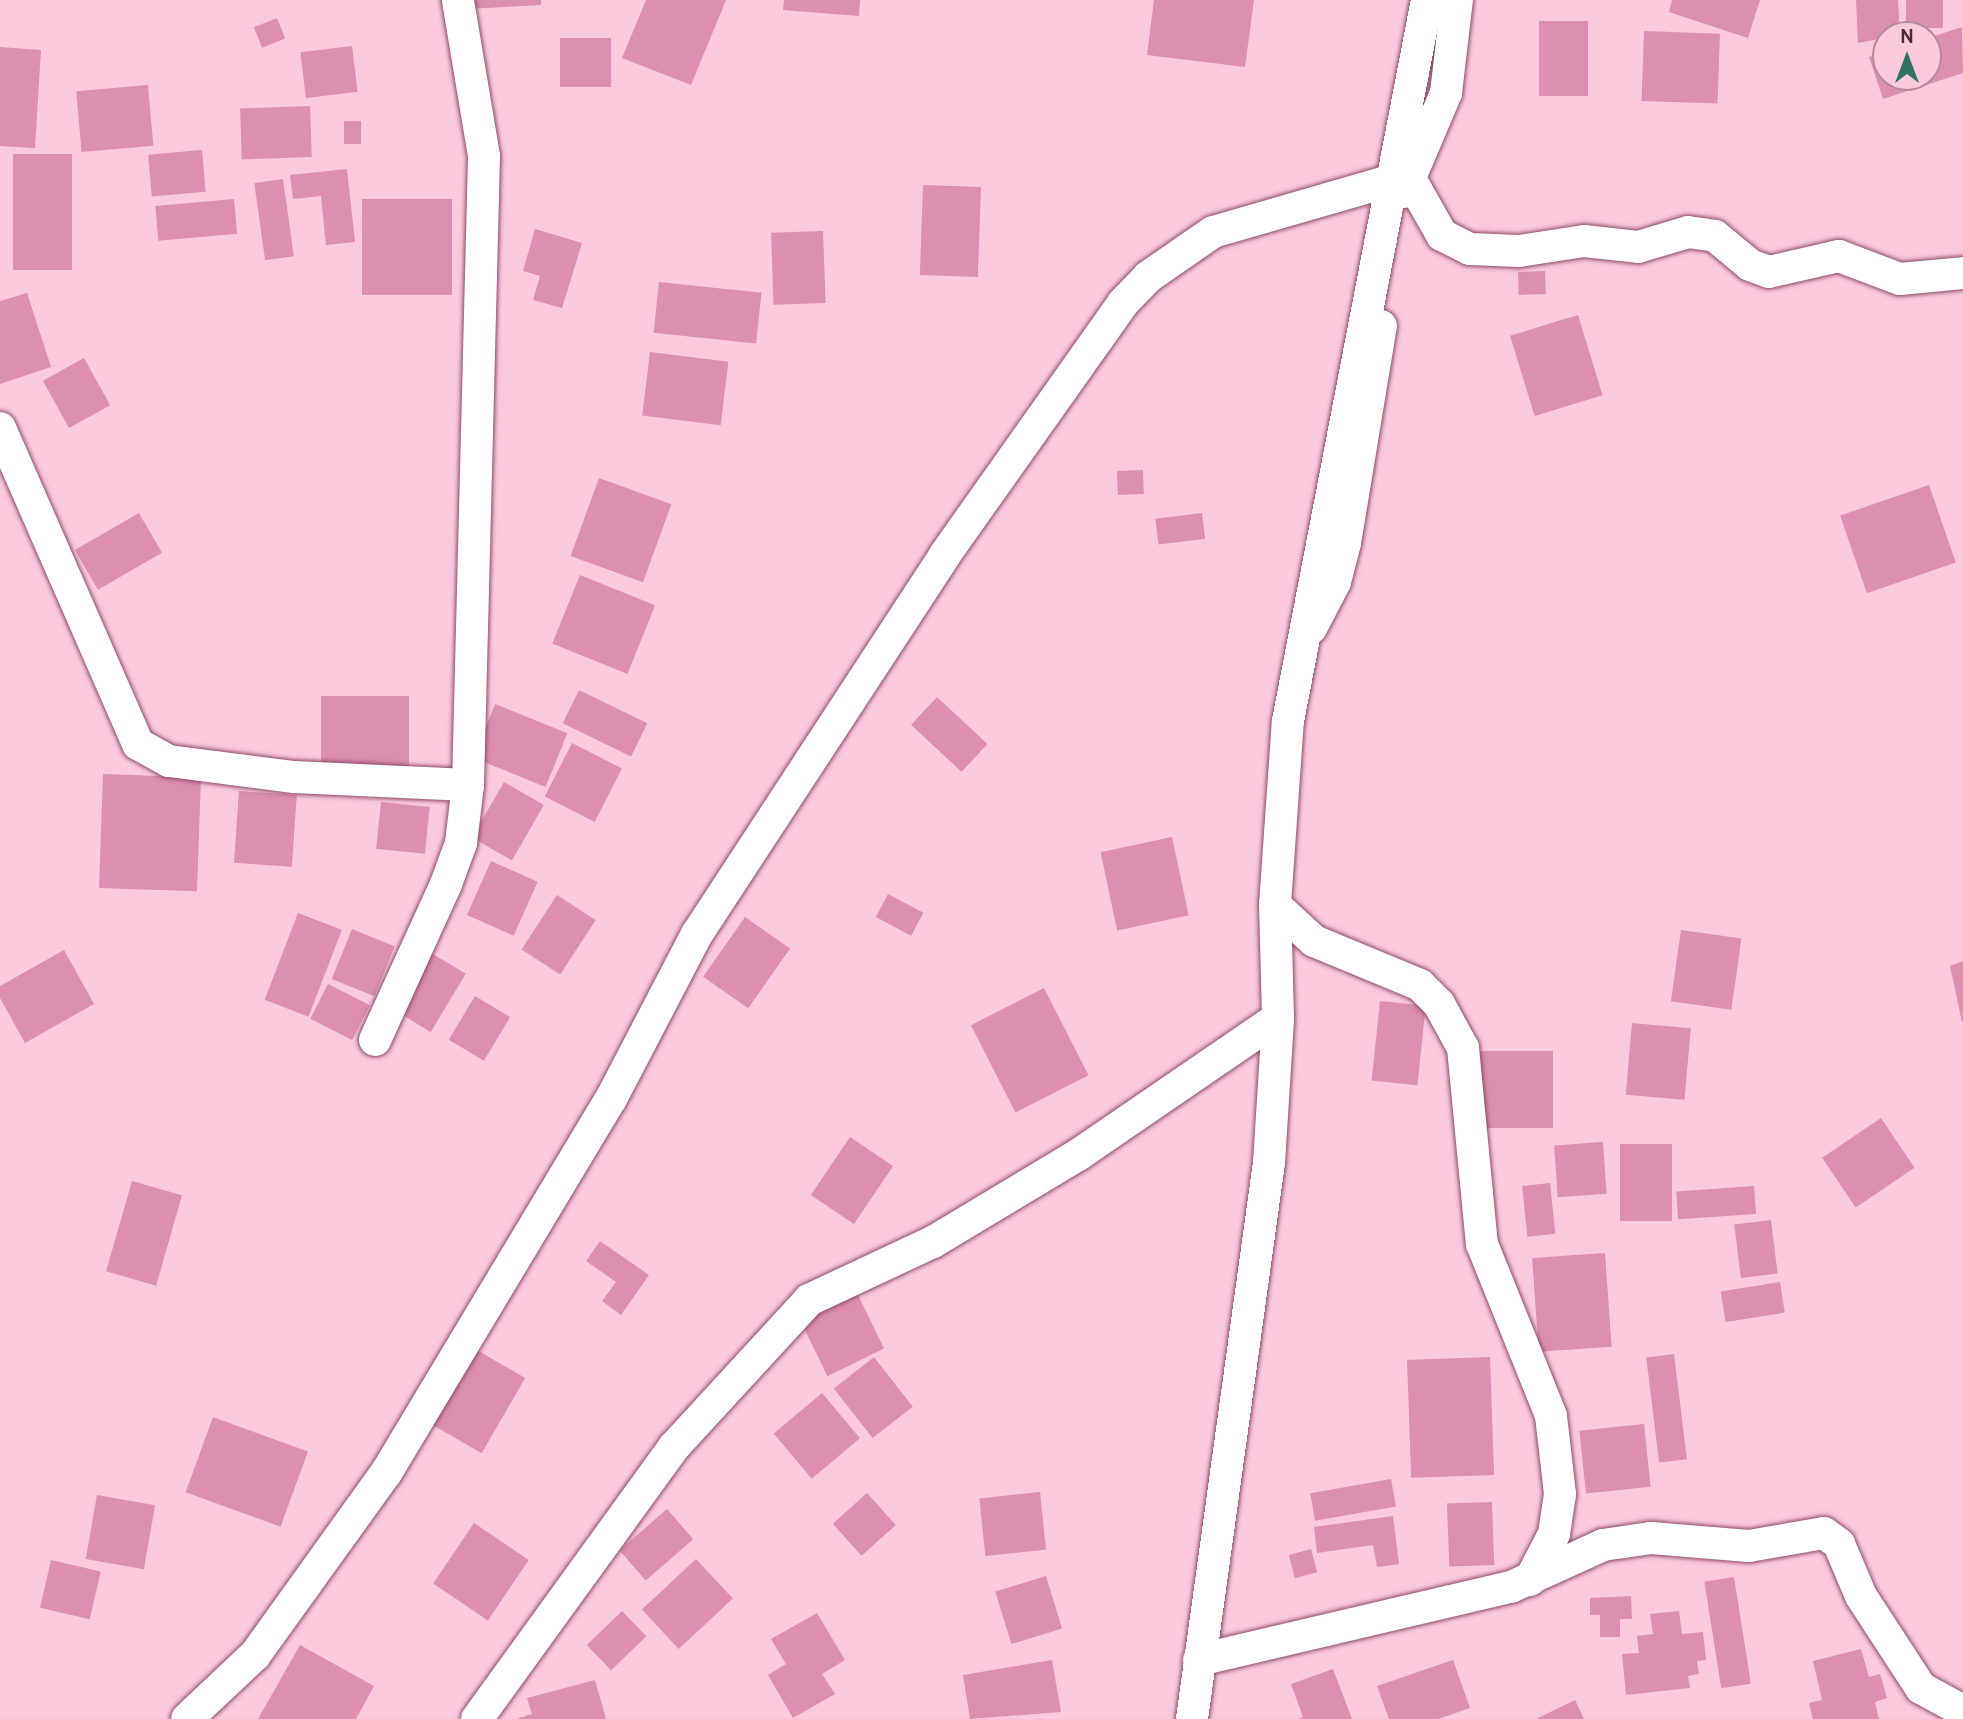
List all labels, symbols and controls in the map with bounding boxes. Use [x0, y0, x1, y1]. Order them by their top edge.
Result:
north arrow [1872, 21, 1942, 91]
text: N [1900, 25, 1914, 48]

